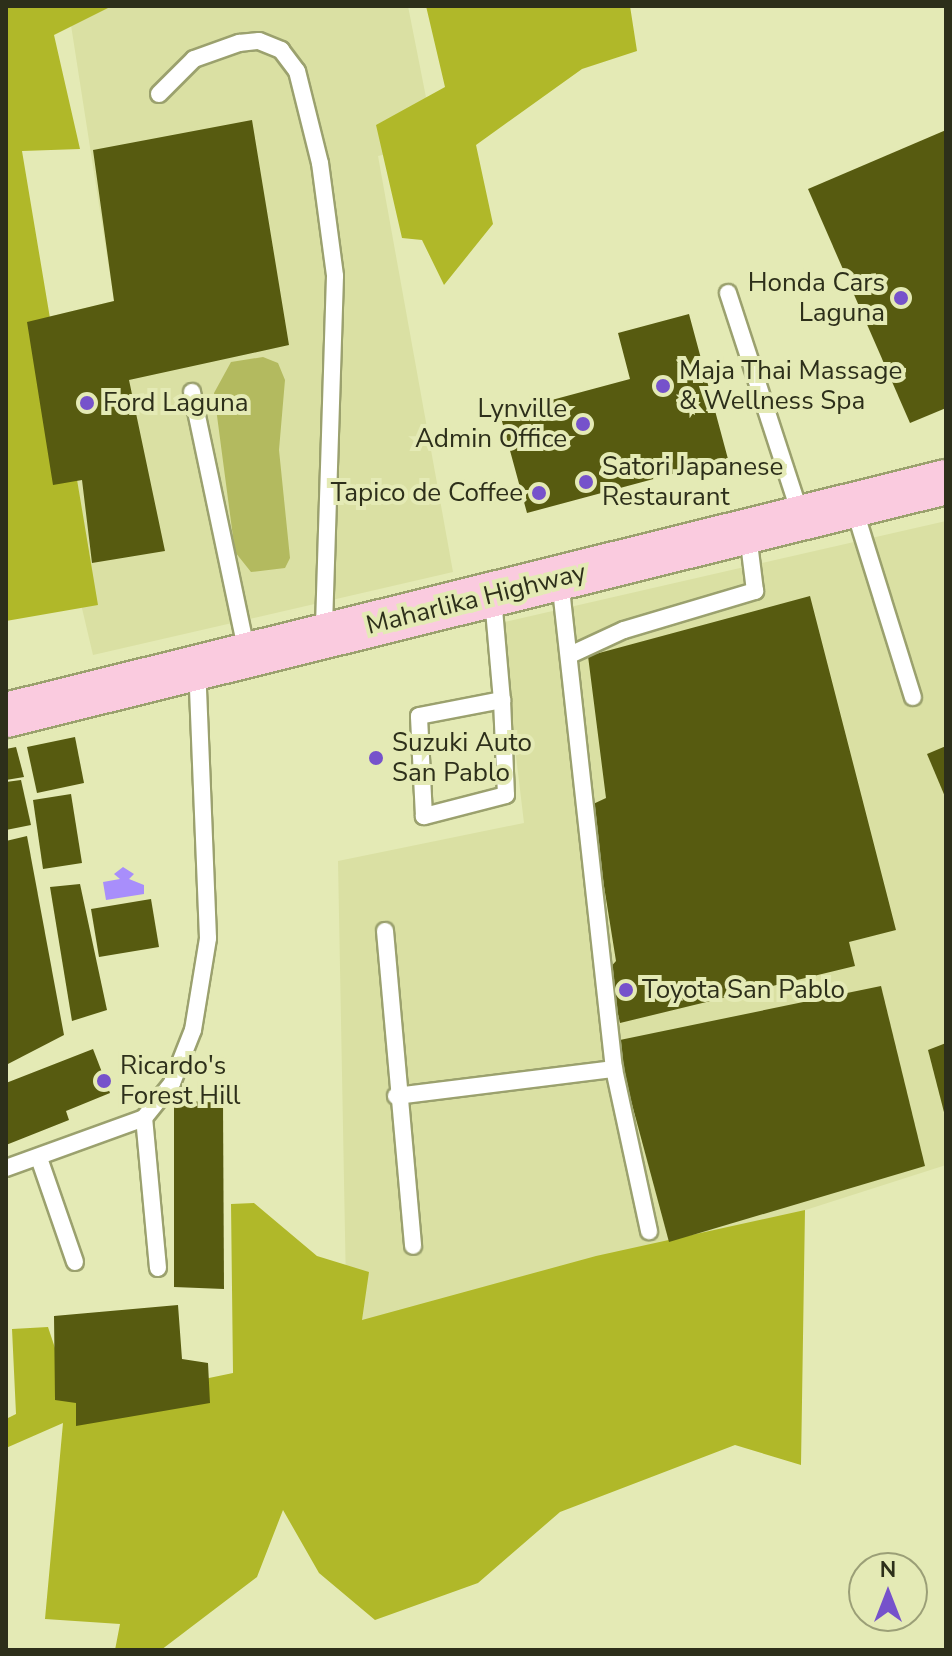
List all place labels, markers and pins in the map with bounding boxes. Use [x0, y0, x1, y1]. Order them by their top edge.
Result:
place label: Honda Cars Laguna [748, 267, 885, 328]
marker: Honda Cars Laguna [892, 289, 910, 307]
place label: Maja Thai Massage & Wellness Spa [679, 355, 902, 416]
marker: Maja Thai Massage & Wellness Spa [654, 377, 672, 395]
place label: Ford Laguna [103, 387, 248, 419]
place label: Lynville Admin Office [415, 393, 567, 454]
marker: Ford Laguna [78, 394, 96, 412]
marker: Lynville Admin Office [574, 415, 592, 433]
place label: Satori Japanese Restaurant [602, 451, 783, 512]
marker: Satori Japanese Restaurant [577, 473, 595, 491]
place label: Tapico de Coffee [331, 477, 523, 509]
marker: Tapico de Coffee [530, 484, 548, 502]
place label: Suzuki Auto San Pablo [392, 727, 532, 788]
marker: Suzuki Auto San Pablo [367, 749, 385, 767]
place label: Toyota San Pablo [642, 974, 845, 1006]
marker: Toyota San Pablo [617, 981, 635, 999]
place label: Ricardo's Forest Hill [120, 1050, 241, 1112]
marker: Ricardo's Forest Hill [95, 1072, 113, 1090]

